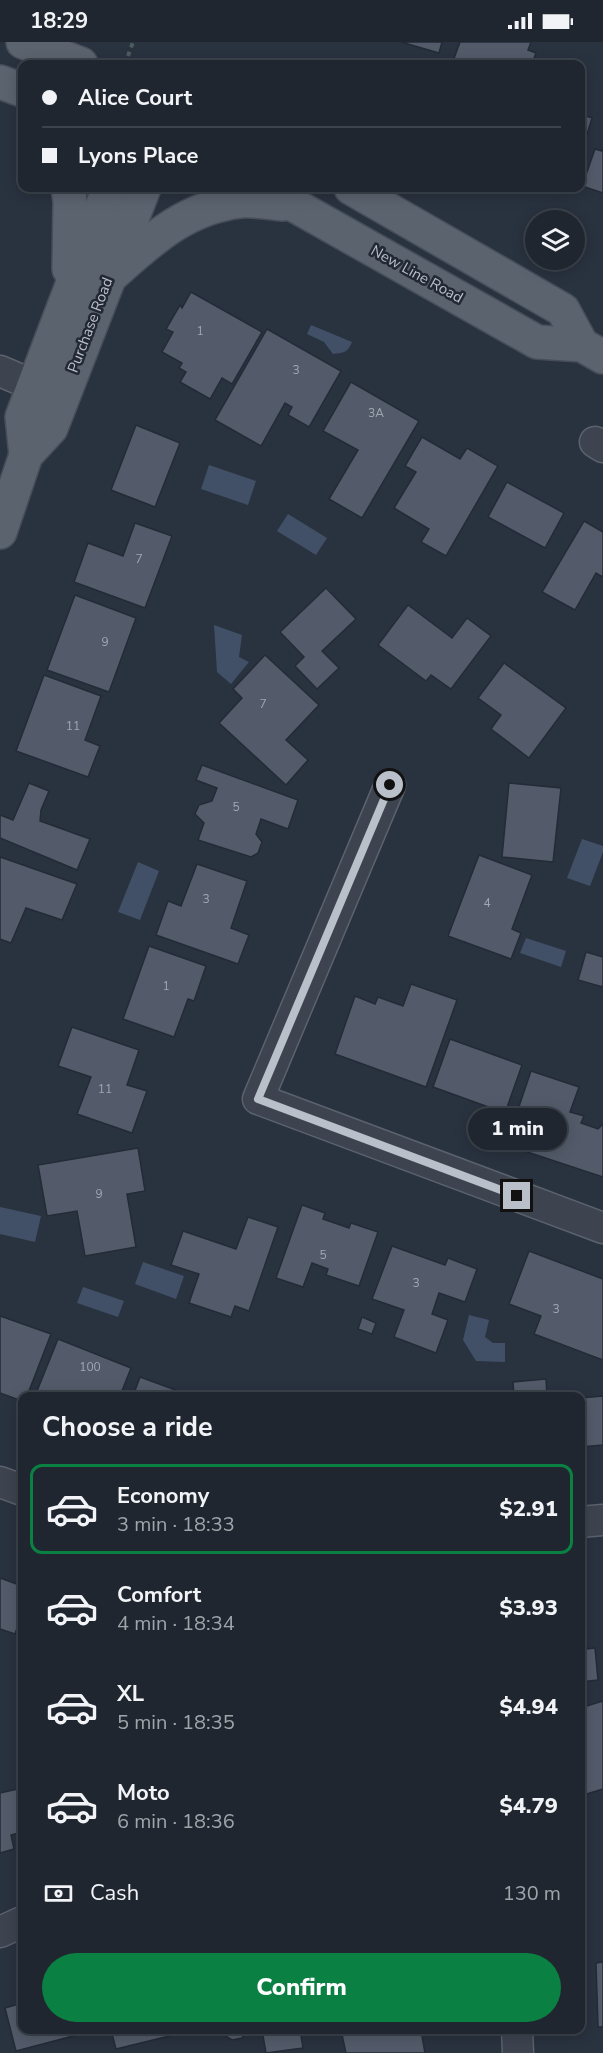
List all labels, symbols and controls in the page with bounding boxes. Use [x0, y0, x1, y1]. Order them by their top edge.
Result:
text: 18:29 [30, 6, 88, 36]
text: Alice Court [78, 83, 192, 113]
text: Lyons Place [78, 141, 198, 171]
map controls [525, 210, 585, 270]
button: layers [525, 210, 585, 270]
street label: New Line Road [367, 240, 467, 308]
street label: Purchase Road [63, 275, 117, 375]
house number: 1 [196, 323, 204, 339]
house number: 3 [292, 362, 300, 378]
house number: 3A [368, 405, 384, 421]
house number: 7 [135, 551, 143, 567]
house number: 9 [101, 634, 109, 650]
house number: 7 [259, 696, 267, 712]
house number: 11 [66, 718, 80, 734]
route start [376, 771, 403, 798]
house number: 5 [232, 799, 240, 815]
house number: 3 [202, 891, 210, 907]
house number: 4 [483, 895, 491, 911]
house number: 1 [162, 978, 170, 994]
house number: 11 [98, 1081, 112, 1097]
callout: 1 min [468, 1109, 566, 1151]
text: 1 min [491, 1115, 544, 1142]
route end [503, 1182, 530, 1209]
house number: 9 [95, 1186, 103, 1202]
house number: 5 [319, 1247, 327, 1263]
house number: 3 [412, 1275, 420, 1291]
house number: 3 [552, 1301, 560, 1317]
house number: 100 [79, 1359, 101, 1375]
text: Choose a ride [42, 1409, 213, 1446]
text: Economy [117, 1481, 209, 1511]
icon: car [45, 1482, 99, 1536]
text: $2.91 [499, 1494, 558, 1524]
text: 3 min · 18:33 [117, 1511, 235, 1538]
text: Comfort [117, 1580, 201, 1610]
icon: car [45, 1581, 99, 1635]
text: $3.93 [499, 1593, 558, 1623]
text: 4 min · 18:34 [117, 1610, 235, 1637]
text: XL [117, 1679, 144, 1709]
icon: car [45, 1680, 99, 1734]
text: $4.94 [499, 1692, 558, 1722]
text: 5 min · 18:35 [117, 1709, 235, 1736]
text: Moto [117, 1778, 170, 1808]
icon: car [45, 1779, 99, 1833]
text: $4.79 [499, 1791, 558, 1821]
text: 6 min · 18:36 [117, 1808, 235, 1835]
icon: cash [42, 1877, 75, 1910]
text: Cash [90, 1878, 139, 1908]
text: 130 m [503, 1880, 561, 1907]
button: Confirm [42, 1953, 561, 2022]

